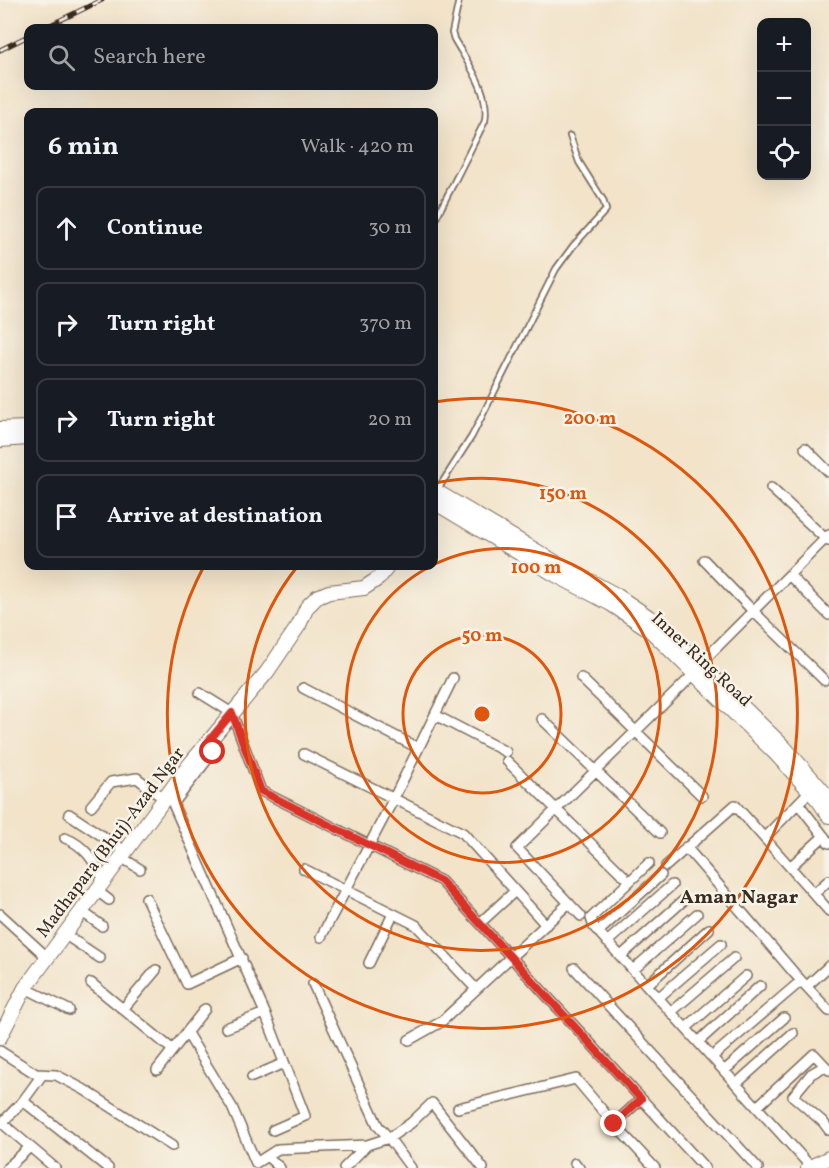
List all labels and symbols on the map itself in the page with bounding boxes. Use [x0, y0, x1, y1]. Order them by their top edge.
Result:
text: 200 m [564, 407, 616, 432]
text: 150 m [539, 482, 587, 507]
text: 100 m [511, 556, 561, 581]
street label: Inner Ring Road [645, 607, 757, 713]
text: 50 m [462, 624, 502, 649]
centre of rings [472, 704, 492, 724]
route start [199, 738, 225, 764]
street label: Madhapara (Bhuj)-Azad Ngar [31, 742, 191, 943]
district label: Aman Nagar [680, 884, 799, 912]
route end [600, 1110, 626, 1136]

